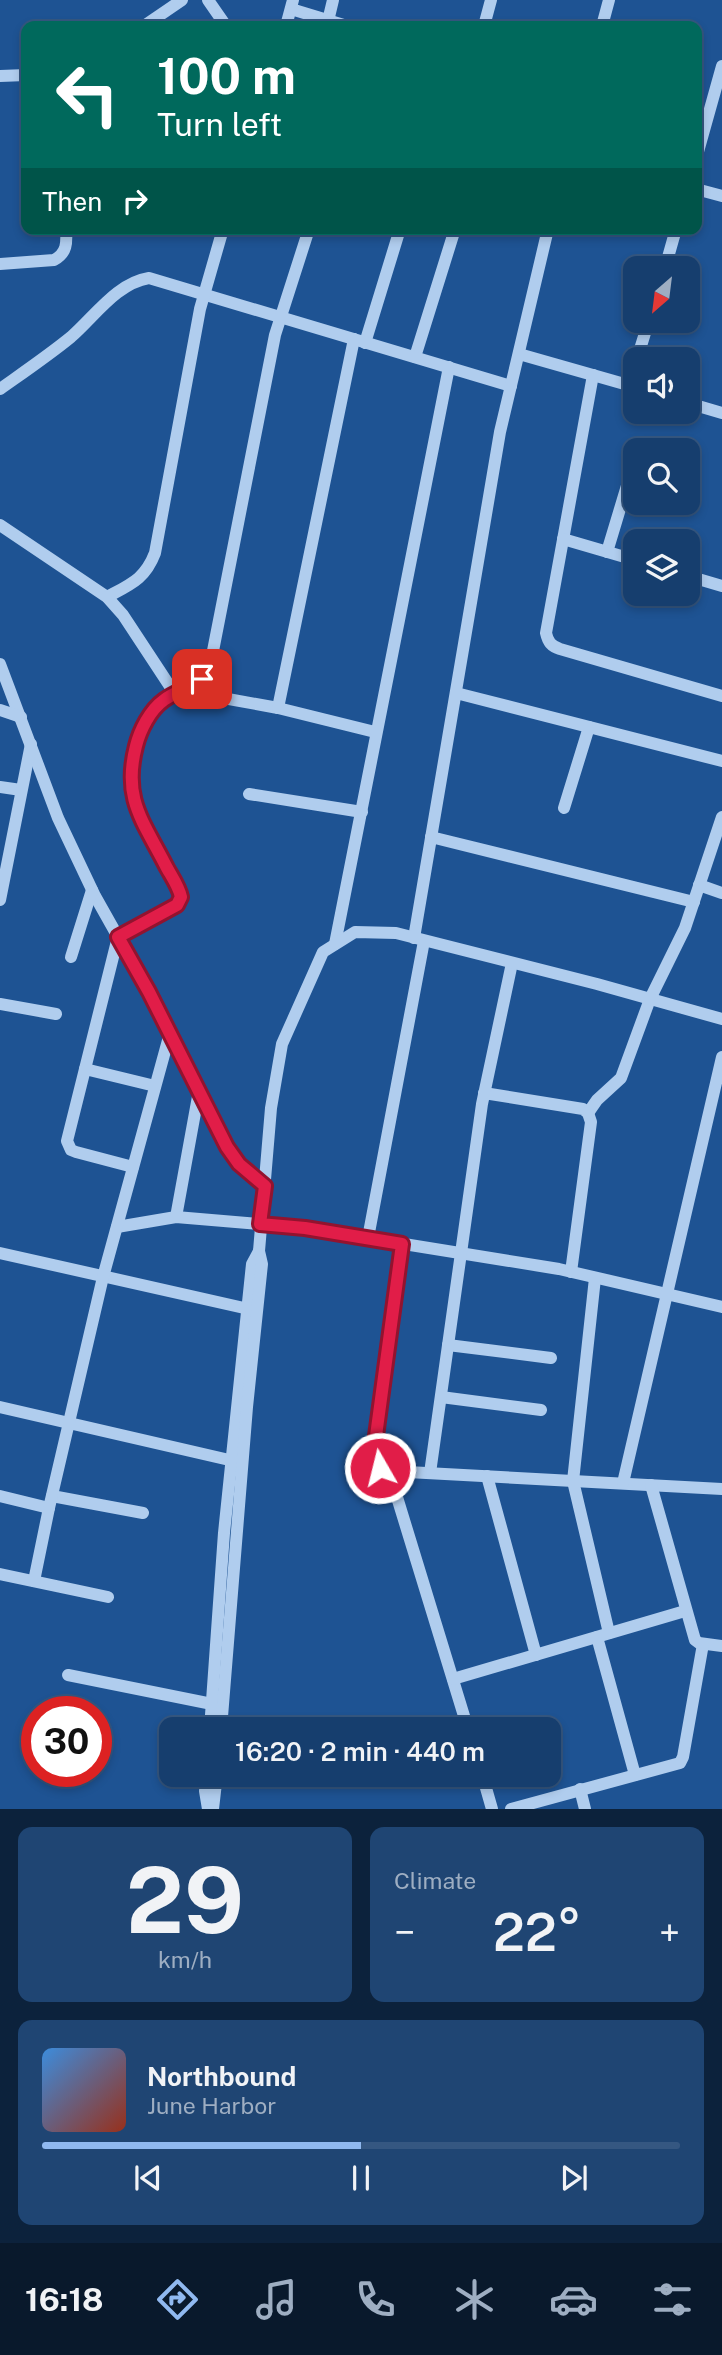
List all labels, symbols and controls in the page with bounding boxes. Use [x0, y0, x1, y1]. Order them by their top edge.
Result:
text: 100 m [157, 47, 296, 105]
icon: left [42, 49, 133, 140]
text: Turn left [157, 106, 282, 143]
icon: right [116, 182, 154, 220]
text: Then [42, 186, 102, 217]
north arrow [623, 256, 700, 332]
map controls [623, 256, 700, 606]
button: sound [623, 347, 700, 424]
button: search [623, 438, 700, 515]
button: layers [623, 529, 700, 606]
pin [172, 649, 232, 709]
icon: arrive [183, 660, 221, 698]
position arrow [343, 1431, 417, 1505]
speed limit sign: 30 [21, 1696, 112, 1787]
text: 16:20 · 2 min · 440 m [235, 1736, 485, 1767]
text: 29 [126, 1847, 244, 1953]
text: Climate [394, 1867, 476, 1894]
text: 22° [493, 1902, 581, 1963]
text: − [394, 1910, 415, 1955]
text: + [659, 1910, 680, 1955]
text: km/h [158, 1946, 212, 1973]
text: Northbound [147, 2061, 296, 2092]
text: June Harbor [147, 2092, 276, 2119]
icon: previous [129, 2159, 167, 2197]
icon: pause [342, 2159, 380, 2197]
icon: next [555, 2159, 593, 2197]
icon: directions [153, 2275, 202, 2324]
icon: music [252, 2275, 301, 2324]
icon: phone [351, 2275, 400, 2324]
icon: climate [450, 2275, 499, 2324]
icon: car [549, 2275, 598, 2324]
icon: filters [648, 2275, 697, 2324]
text: 16:18 [25, 2281, 104, 2318]

